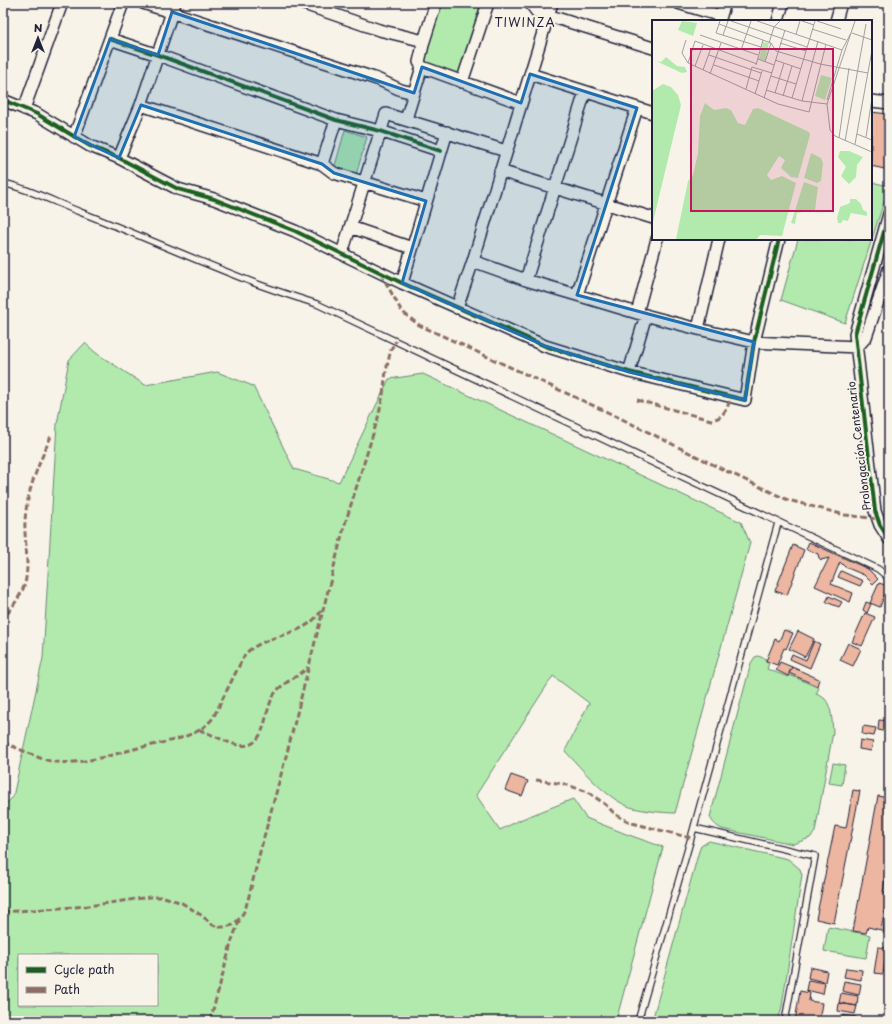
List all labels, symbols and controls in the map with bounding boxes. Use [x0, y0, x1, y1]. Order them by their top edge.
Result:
district label: TIWINZA [494, 13, 556, 31]
north arrow [18, 18, 58, 58]
text: N [34, 19, 43, 36]
inset map [652, 20, 872, 240]
street label: Prolongación Centenario [842, 380, 875, 512]
legend [18, 954, 158, 1006]
text: Cycle path [54, 960, 115, 978]
text: Path [54, 980, 80, 998]

